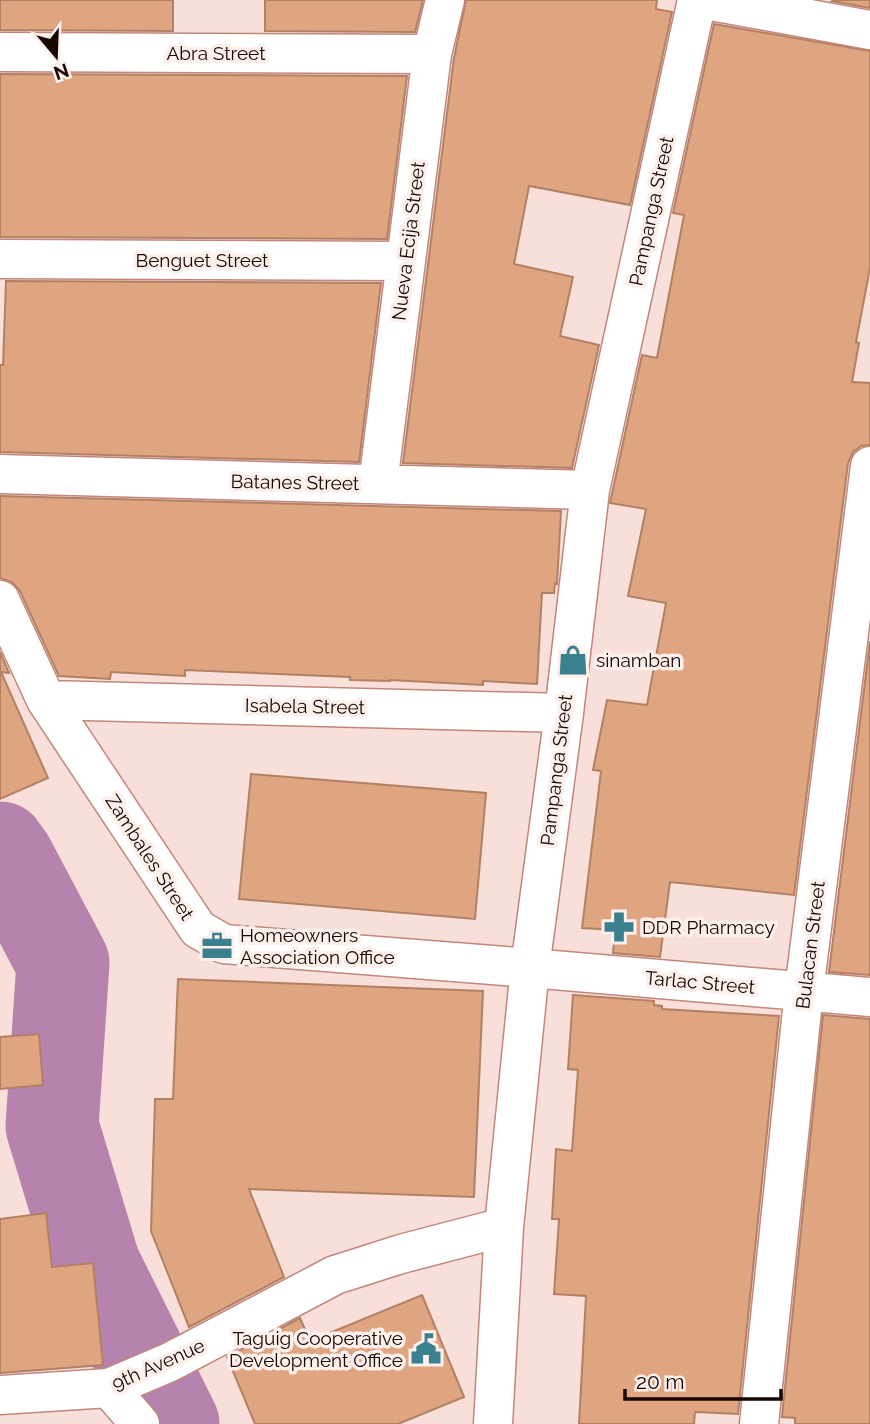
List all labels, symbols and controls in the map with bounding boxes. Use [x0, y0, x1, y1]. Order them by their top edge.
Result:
north arrow [21, 21, 91, 91]
street label: Abra Street [166, 42, 266, 64]
text: N [51, 59, 72, 85]
street label: Pampanga Street [624, 134, 678, 288]
street label: Nueva Ecija Street [387, 160, 429, 322]
street label: Benguet Street [136, 249, 269, 271]
street label: Batanes Street [231, 470, 360, 494]
shop icon: sinamban [556, 643, 590, 677]
place label: sinamban [596, 649, 681, 671]
street label: Pampanga Street [536, 692, 576, 847]
street label: Isabela Street [245, 694, 366, 718]
street label: Zambales Street [101, 790, 199, 924]
street label: Bulacan Street [791, 879, 829, 1010]
pharmacy icon: DDR Pharmacy [602, 910, 636, 944]
place label: DDR Pharmacy [642, 916, 775, 938]
place label: Homeowners Association Office [240, 924, 395, 968]
office icon: Homeowners Association Office [200, 929, 234, 963]
street label: Tarlac Street [644, 966, 756, 998]
place label: Taguig Cooperative Development Office [229, 1327, 403, 1371]
public building icon: Taguig Cooperative Development Office [409, 1332, 443, 1366]
street label: 9th Avenue [108, 1334, 208, 1394]
scale bar [625, 1358, 781, 1402]
text: 20 m [636, 1369, 684, 1394]

